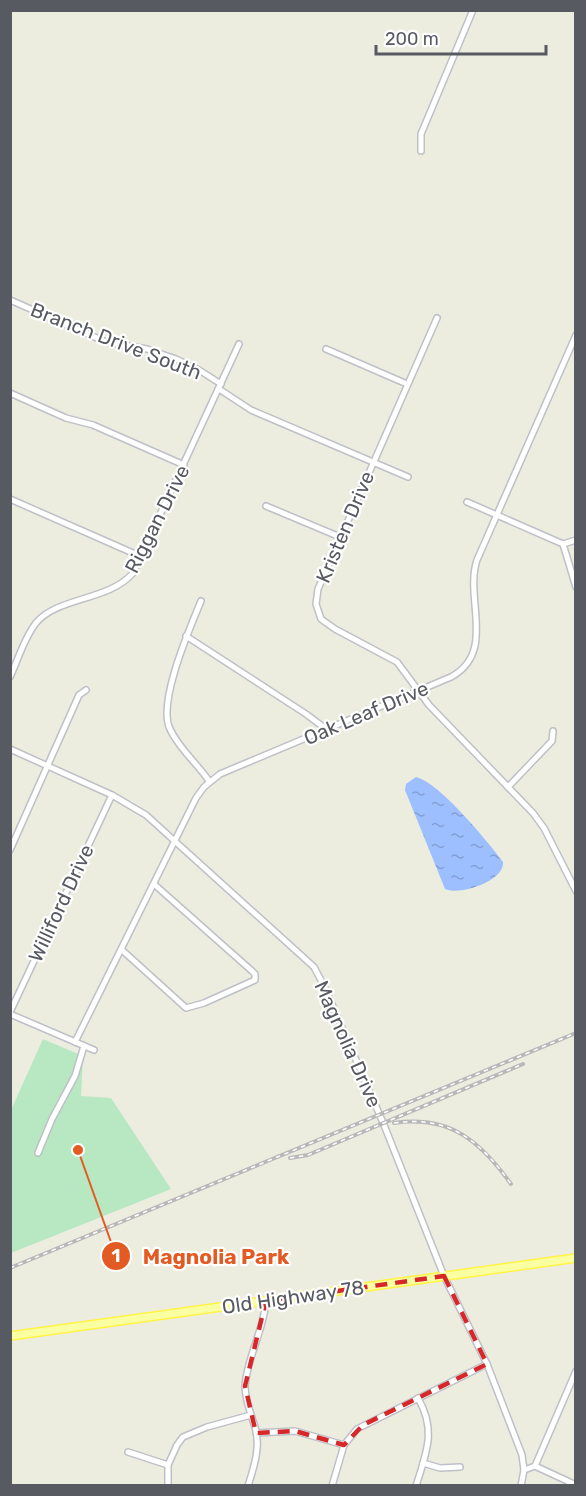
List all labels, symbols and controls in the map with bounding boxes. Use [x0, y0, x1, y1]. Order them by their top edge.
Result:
scale bar [376, 18, 546, 56]
text: 200 m [385, 28, 439, 50]
street label: Branch Drive South [27, 297, 205, 385]
street label: Riggan Drive [120, 461, 194, 577]
street label: Kristen Drive [311, 468, 379, 586]
street label: Oak Leaf Drive [300, 676, 432, 750]
street label: Williford Drive [23, 840, 99, 966]
street label: Magnolia Drive [309, 977, 387, 1111]
callout: Magnolia Park [101, 1237, 301, 1276]
text: Magnolia Park [143, 1244, 290, 1269]
text: 1 [112, 1245, 120, 1267]
street label: Old Highway 78 [220, 1275, 366, 1319]

